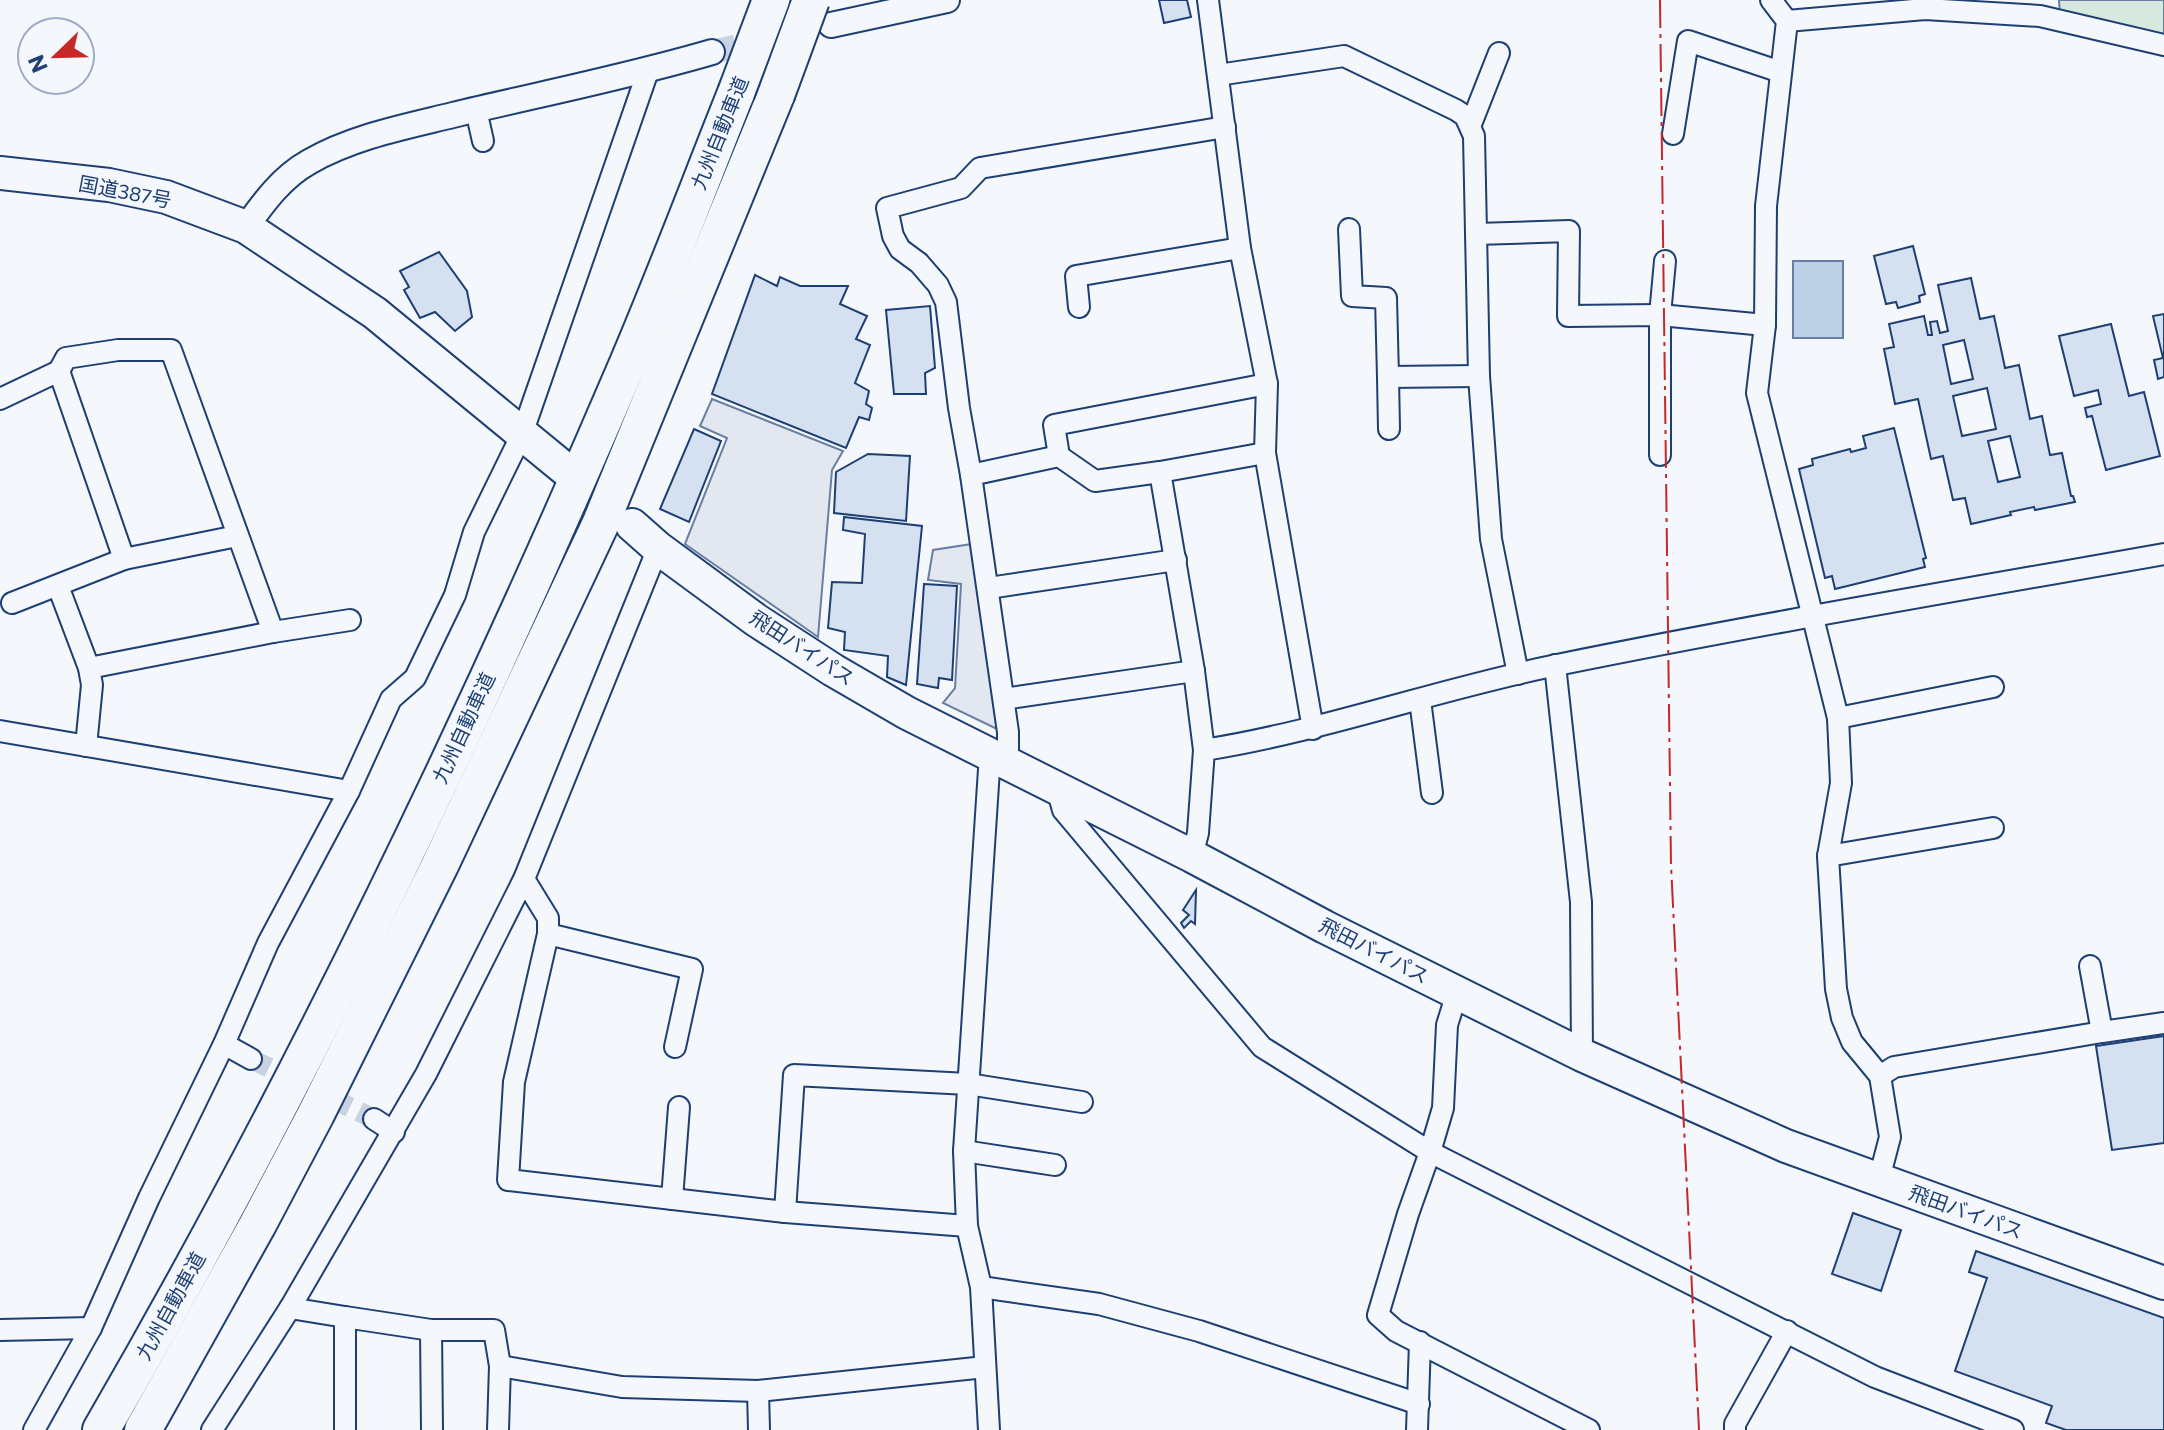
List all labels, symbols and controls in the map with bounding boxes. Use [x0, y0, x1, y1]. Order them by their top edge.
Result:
north arrow [16, 16, 96, 96]
text: N [21, 51, 53, 77]
street label: 九州自動車道 [685, 72, 753, 193]
street label: 国道387号 [77, 170, 174, 212]
street label: 飛田バイパス [746, 605, 859, 690]
street label: 九州自動車道 [427, 668, 499, 787]
street label: 飛田バイパス [1316, 912, 1433, 988]
street label: 飛田バイパス [1906, 1179, 2027, 1243]
street label: 九州自動車道 [131, 1247, 210, 1364]

